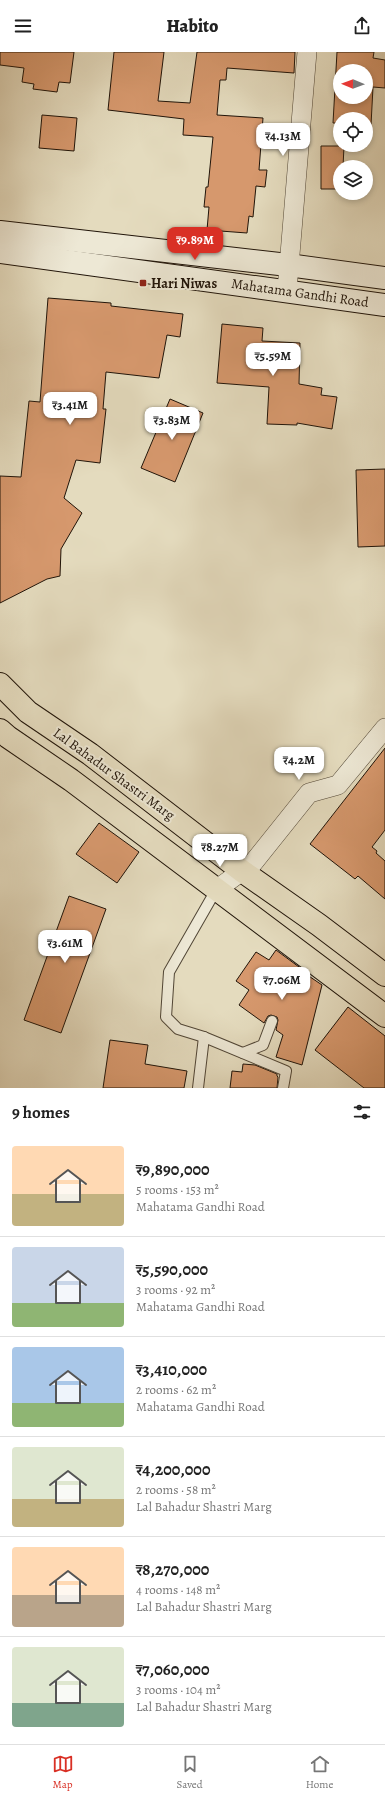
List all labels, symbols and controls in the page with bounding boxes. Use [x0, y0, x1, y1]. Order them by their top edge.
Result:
text: Habito [166, 14, 219, 38]
icon: menu [12, 15, 34, 37]
icon: share [351, 15, 373, 37]
north arrow [333, 64, 373, 104]
map controls [333, 64, 373, 200]
button: locate [333, 112, 373, 152]
pin: ₹4.13M [250, 123, 316, 157]
text: ₹4.13M [265, 127, 301, 144]
button: layers [333, 160, 373, 200]
pin: ₹9.89M [162, 227, 228, 261]
text: ₹9.89M [176, 231, 214, 248]
place label: Hari Niwas [151, 274, 217, 293]
street label: Mahatama Gandhi Road [230, 274, 370, 312]
marker: Hari Niwas [138, 278, 148, 288]
pin: ₹5.59M [240, 343, 306, 377]
text: ₹5.59M [255, 347, 291, 364]
pin: ₹3.41M [37, 392, 103, 426]
text: ₹3.41M [52, 396, 88, 413]
pin: ₹3.83M [139, 407, 205, 441]
text: ₹3.83M [154, 411, 190, 428]
street label: Lal Bahadur Shastri Marg [49, 723, 179, 825]
pin: ₹4.2M [271, 747, 327, 781]
text: ₹4.2M [283, 751, 315, 768]
pin: ₹8.27M [187, 834, 253, 868]
text: ₹8.27M [201, 838, 239, 855]
pin: ₹3.61M [32, 930, 98, 964]
text: ₹3.61M [47, 934, 83, 951]
pin: ₹7.06M [249, 967, 315, 1001]
text: ₹7.06M [263, 971, 301, 988]
text: 9 homes [12, 1101, 70, 1124]
icon: filters [351, 1101, 373, 1123]
text: ₹9,890,000 [136, 1158, 210, 1181]
icon: home [44, 1162, 92, 1210]
text: 5 rooms · 153 m² [136, 1181, 219, 1198]
text: Mahatama Gandhi Road [136, 1198, 265, 1215]
text: ₹5,590,000 [136, 1258, 208, 1281]
icon: home [44, 1263, 92, 1311]
text: 3 rooms · 92 m² [136, 1281, 215, 1298]
text: Mahatama Gandhi Road [136, 1298, 265, 1315]
text: ₹3,410,000 [136, 1358, 207, 1381]
icon: home [44, 1363, 92, 1411]
text: 2 rooms · 62 m² [136, 1381, 216, 1398]
text: Mahatama Gandhi Road [136, 1398, 265, 1415]
text: ₹4,200,000 [136, 1458, 210, 1481]
icon: home [44, 1463, 92, 1511]
text: 2 rooms · 58 m² [136, 1481, 216, 1498]
text: Lal Bahadur Shastri Marg [136, 1498, 272, 1515]
text: ₹8,270,000 [136, 1558, 209, 1581]
icon: home [44, 1563, 92, 1611]
text: 4 rooms · 148 m² [136, 1581, 220, 1598]
text: Lal Bahadur Shastri Marg [136, 1598, 272, 1615]
text: ₹7,060,000 [136, 1658, 209, 1681]
icon: home [44, 1663, 92, 1711]
text: 3 rooms · 104 m² [136, 1681, 220, 1698]
text: Lal Bahadur Shastri Marg [136, 1698, 272, 1715]
tab: Map [52, 1753, 74, 1792]
tab: Saved [177, 1753, 203, 1792]
tab: Home [306, 1753, 333, 1792]

